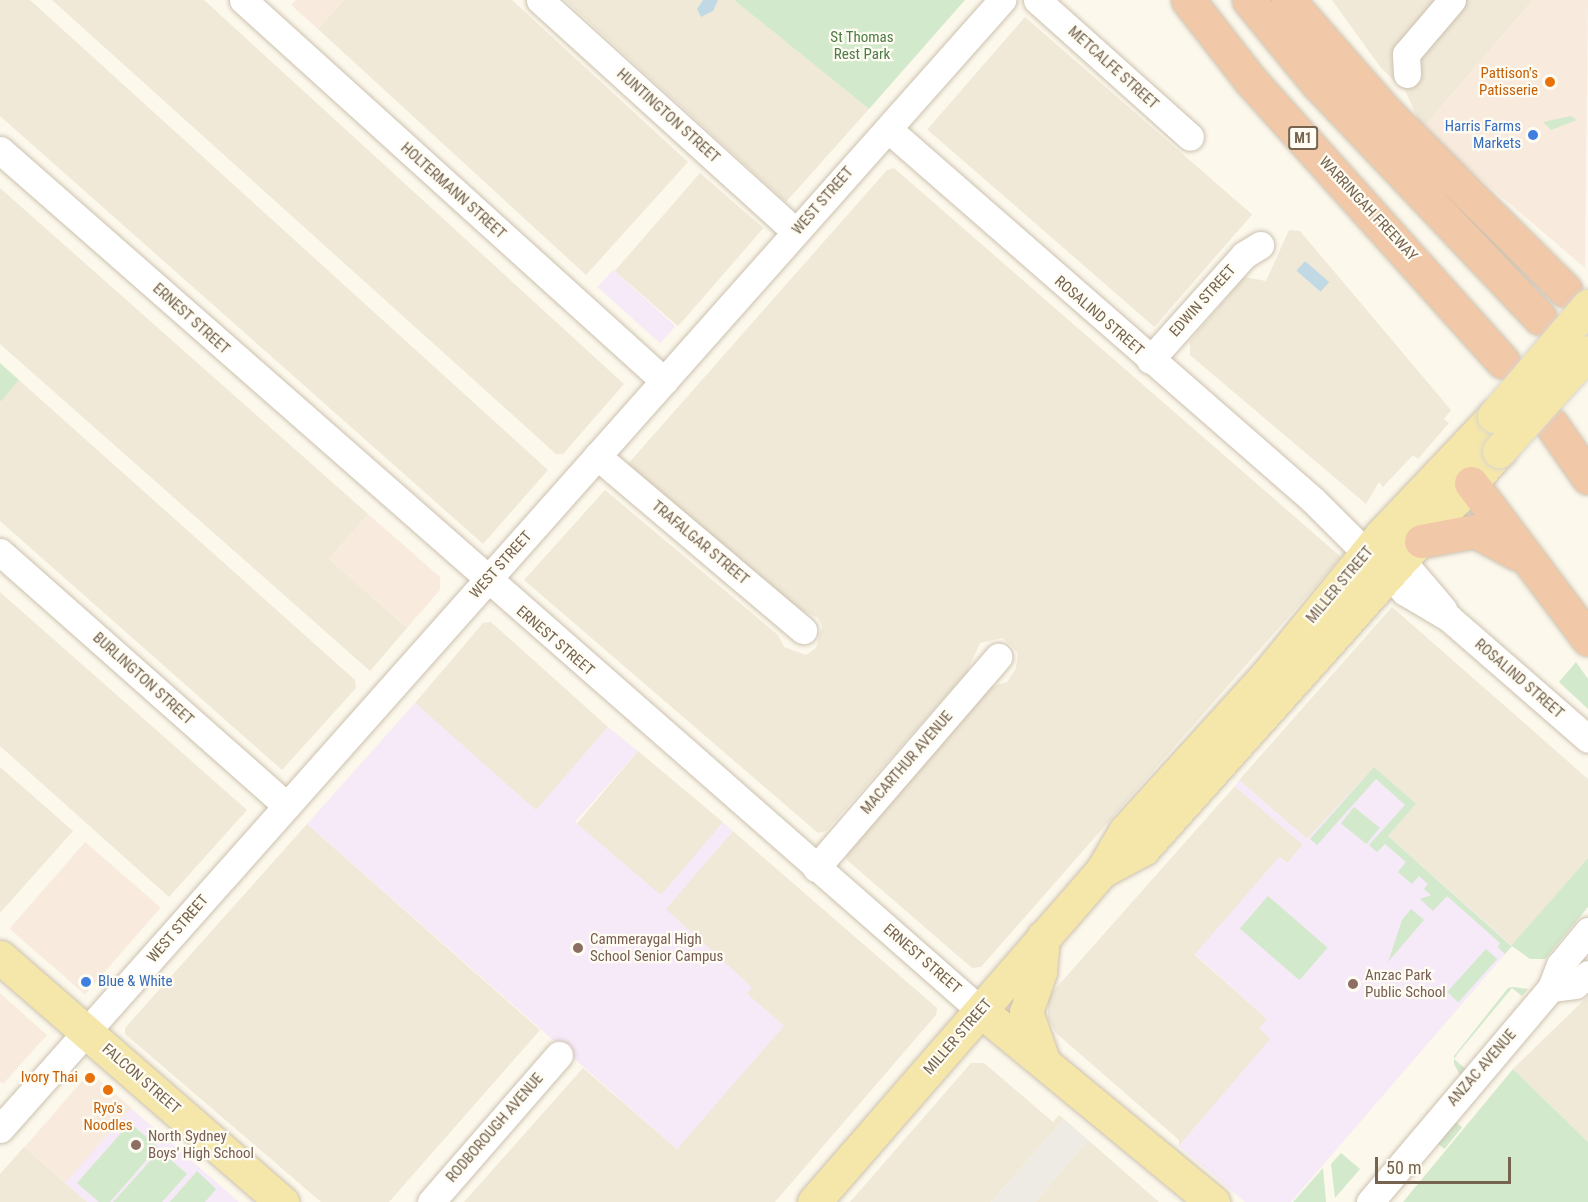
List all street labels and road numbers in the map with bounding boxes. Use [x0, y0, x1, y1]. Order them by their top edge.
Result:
street label: METCALFE STREET [1064, 23, 1162, 113]
street label: HUNTINGTON STREET [613, 65, 723, 167]
road number: M1 [1288, 127, 1318, 149]
street label: HOLTERMANN STREET [397, 139, 509, 243]
street label: WARRINGAH FREEWAY [1315, 153, 1421, 265]
street label: WEST STREET [789, 163, 857, 239]
street label: EDWIN STREET [1166, 261, 1240, 341]
street label: ROSALIND STREET [1051, 272, 1147, 360]
street label: ERNEST STREET [149, 280, 233, 358]
street label: TRAFALGAR STREET [648, 497, 752, 589]
street label: WEST STREET [466, 528, 536, 602]
street label: MILLER STREET [1303, 543, 1377, 627]
street label: ERNEST STREET [512, 602, 598, 680]
street label: BURLINGTON STREET [89, 629, 197, 729]
street label: ROSALIND STREET [1471, 635, 1567, 723]
street label: MACARTHUR AVENUE [857, 708, 957, 818]
street label: WEST STREET [144, 891, 212, 967]
street label: ERNEST STREET [879, 920, 965, 998]
street label: MILLER STREET [920, 995, 996, 1079]
street label: ANZAC AVENUE [1444, 1026, 1520, 1110]
street label: FALCON STREET [98, 1040, 184, 1118]
street label: RODBOROUGH AVENUE [443, 1070, 547, 1186]

